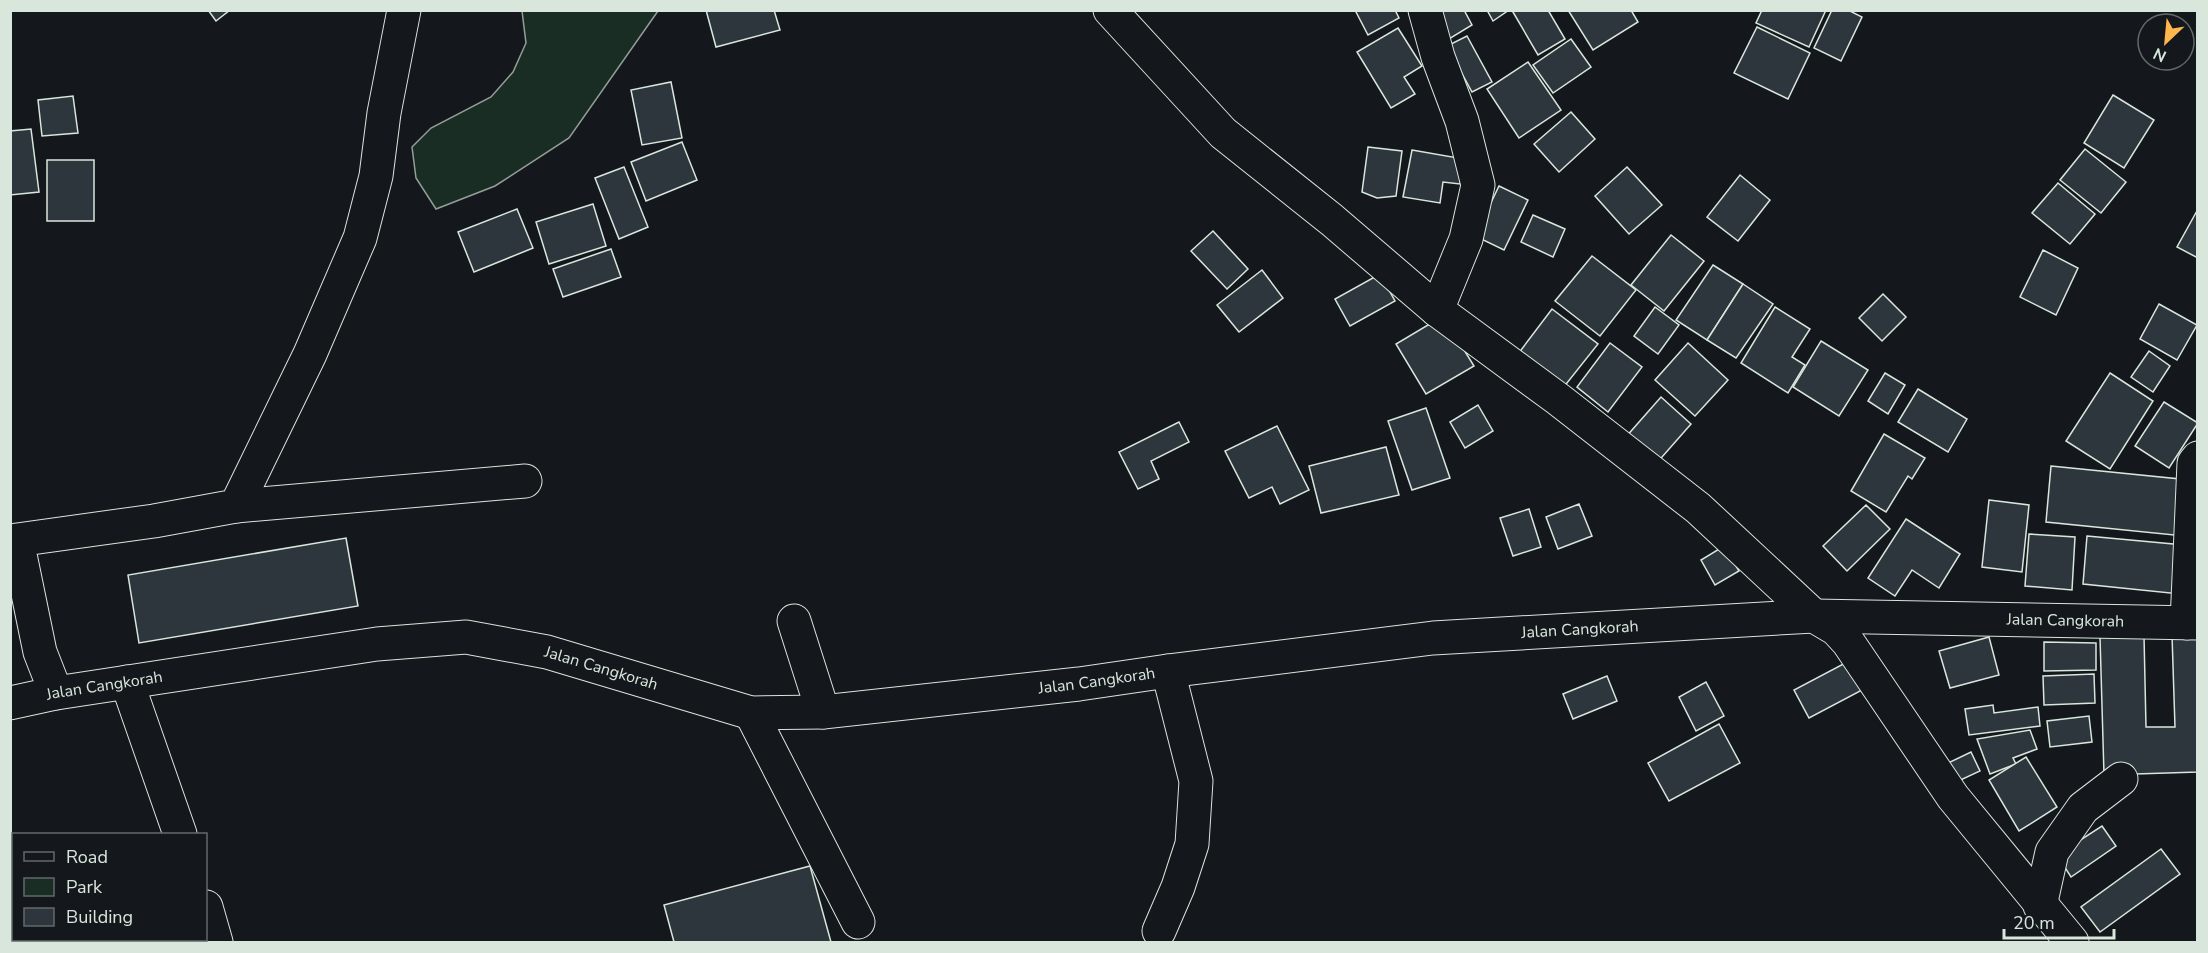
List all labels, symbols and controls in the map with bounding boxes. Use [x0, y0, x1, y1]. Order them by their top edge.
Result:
north arrow [2136, 12, 2196, 72]
text: N [2150, 42, 2170, 67]
street label: Jalan Cangkorah [2005, 608, 2124, 633]
street label: Jalan Cangkorah [1520, 615, 1639, 644]
street label: Jalan Cangkorah [541, 641, 661, 696]
street label: Jalan Cangkorah [1036, 662, 1157, 699]
street label: Jalan Cangkorah [43, 666, 164, 706]
legend [12, 833, 207, 941]
text: Road [66, 845, 108, 869]
text: Park [66, 875, 103, 899]
scale bar [2004, 902, 2114, 940]
text: Building [66, 905, 133, 929]
text: 20 m [2013, 911, 2055, 935]

